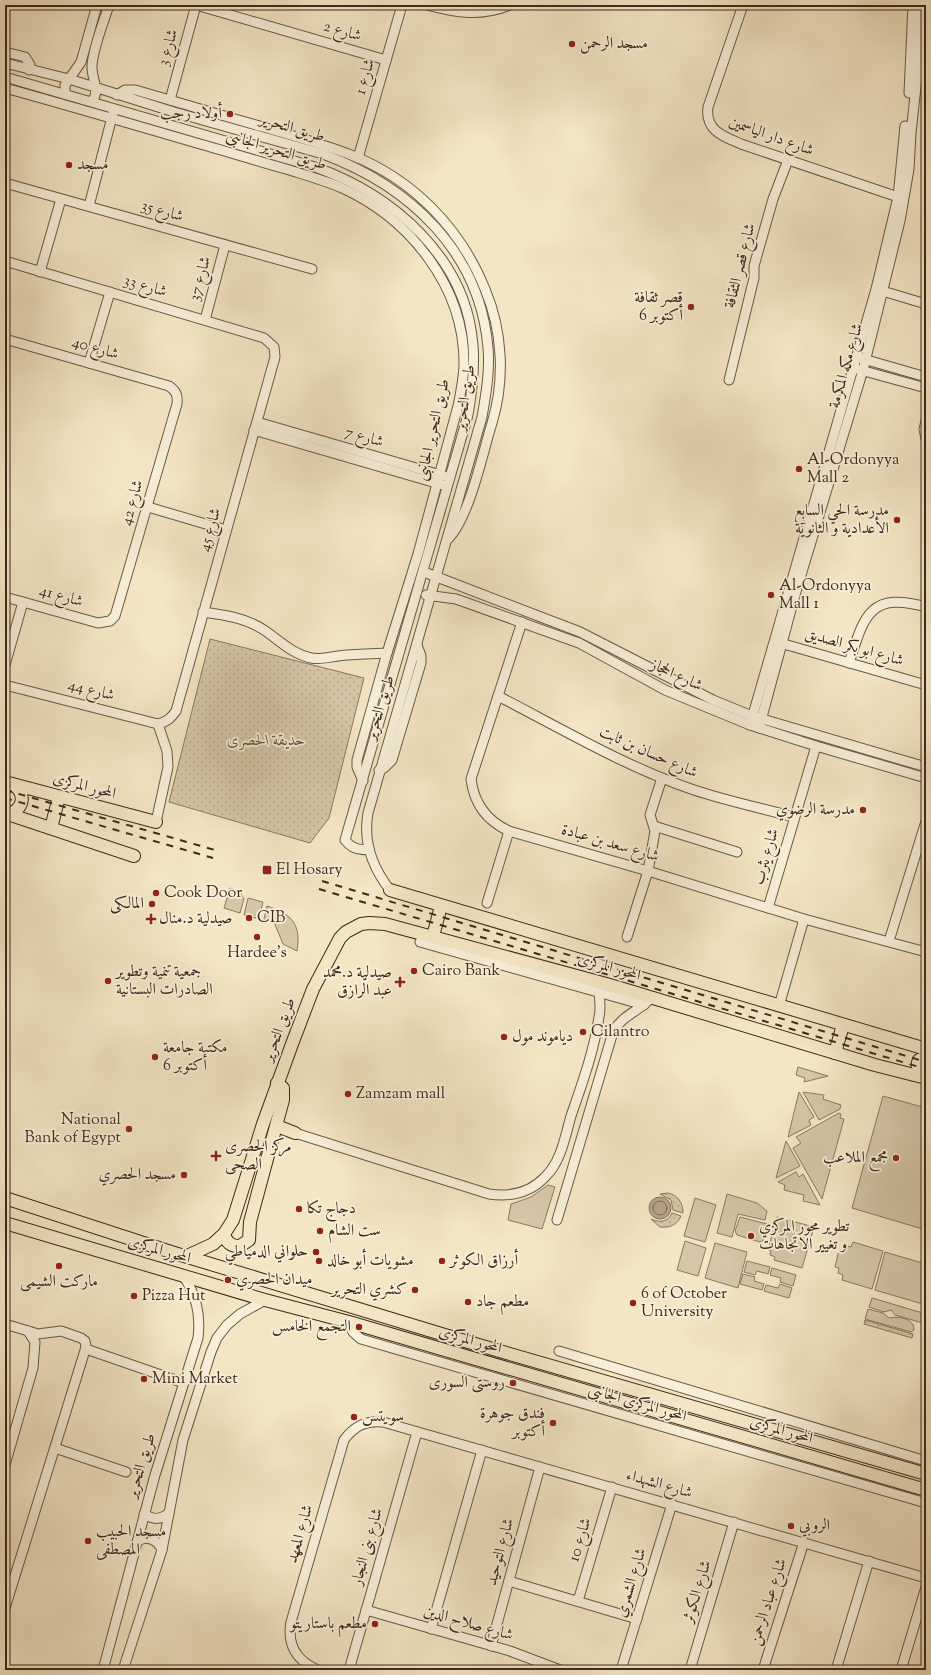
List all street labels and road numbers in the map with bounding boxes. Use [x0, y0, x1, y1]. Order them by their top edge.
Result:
street label: شارع 2 [320, 16, 364, 48]
street label: شارع 3 [153, 27, 185, 69]
street label: شارع 1 [350, 56, 382, 98]
street label: طريق التحرير [255, 108, 327, 149]
street label: شارع دار الياسمين [725, 111, 817, 163]
street label: طريق التحرير الجانبى [223, 125, 329, 177]
street label: شارع 35 [138, 195, 186, 229]
street label: شارع قصر الثقافة [719, 221, 763, 311]
street label: شارع 37 [184, 254, 218, 304]
street label: شارع 33 [121, 270, 169, 304]
street label: شارع مكه المكرمة [824, 321, 870, 411]
street label: شارع 40 [69, 331, 121, 367]
street label: طريق التحرير [449, 363, 483, 435]
street label: طريق التحرير الجانبى [411, 377, 457, 483]
street label: شارع 7 [342, 422, 386, 454]
street label: شارع 42 [116, 477, 150, 529]
street label: شارع 45 [194, 505, 228, 555]
street label: شارع 41 [36, 580, 86, 614]
street label: شارع ابو بكر الصديق [802, 623, 906, 673]
street label: شارع الحجاز [644, 653, 706, 698]
street label: طريق التحرير [360, 673, 402, 745]
street label: شارع 44 [65, 674, 117, 708]
street label: شارع حسان بن ثابت [595, 721, 701, 785]
street label: المحور المركزى [50, 768, 118, 806]
street label: شارع سعد بن عبادة [558, 819, 662, 869]
street label: شارع يثرب [748, 826, 786, 888]
street label: المحور المركزى [575, 948, 643, 988]
street label: طريق التحرير [257, 995, 303, 1067]
street label: المحور المركزى [125, 1231, 193, 1271]
street label: المحور المركزى [436, 1321, 504, 1361]
street label: المحور المركزى الجانبى [585, 1379, 689, 1429]
street label: المحور المركزى [747, 1411, 815, 1451]
street label: طريق التحرير [121, 1431, 163, 1503]
street label: شارع الشهداء [623, 1465, 695, 1505]
street label: شارع المعهد [282, 1502, 320, 1566]
street label: شارع بنى النجار [345, 1506, 390, 1590]
street label: شارع 10 [563, 1515, 599, 1565]
street label: شارع التوحيد [481, 1516, 521, 1588]
street label: شارع الشمري [611, 1545, 653, 1621]
street label: شارع عباد الرحمن [744, 1556, 794, 1648]
street label: شارع الكوثر [677, 1558, 719, 1628]
street label: شارع صلاح الدين [420, 1600, 516, 1649]

